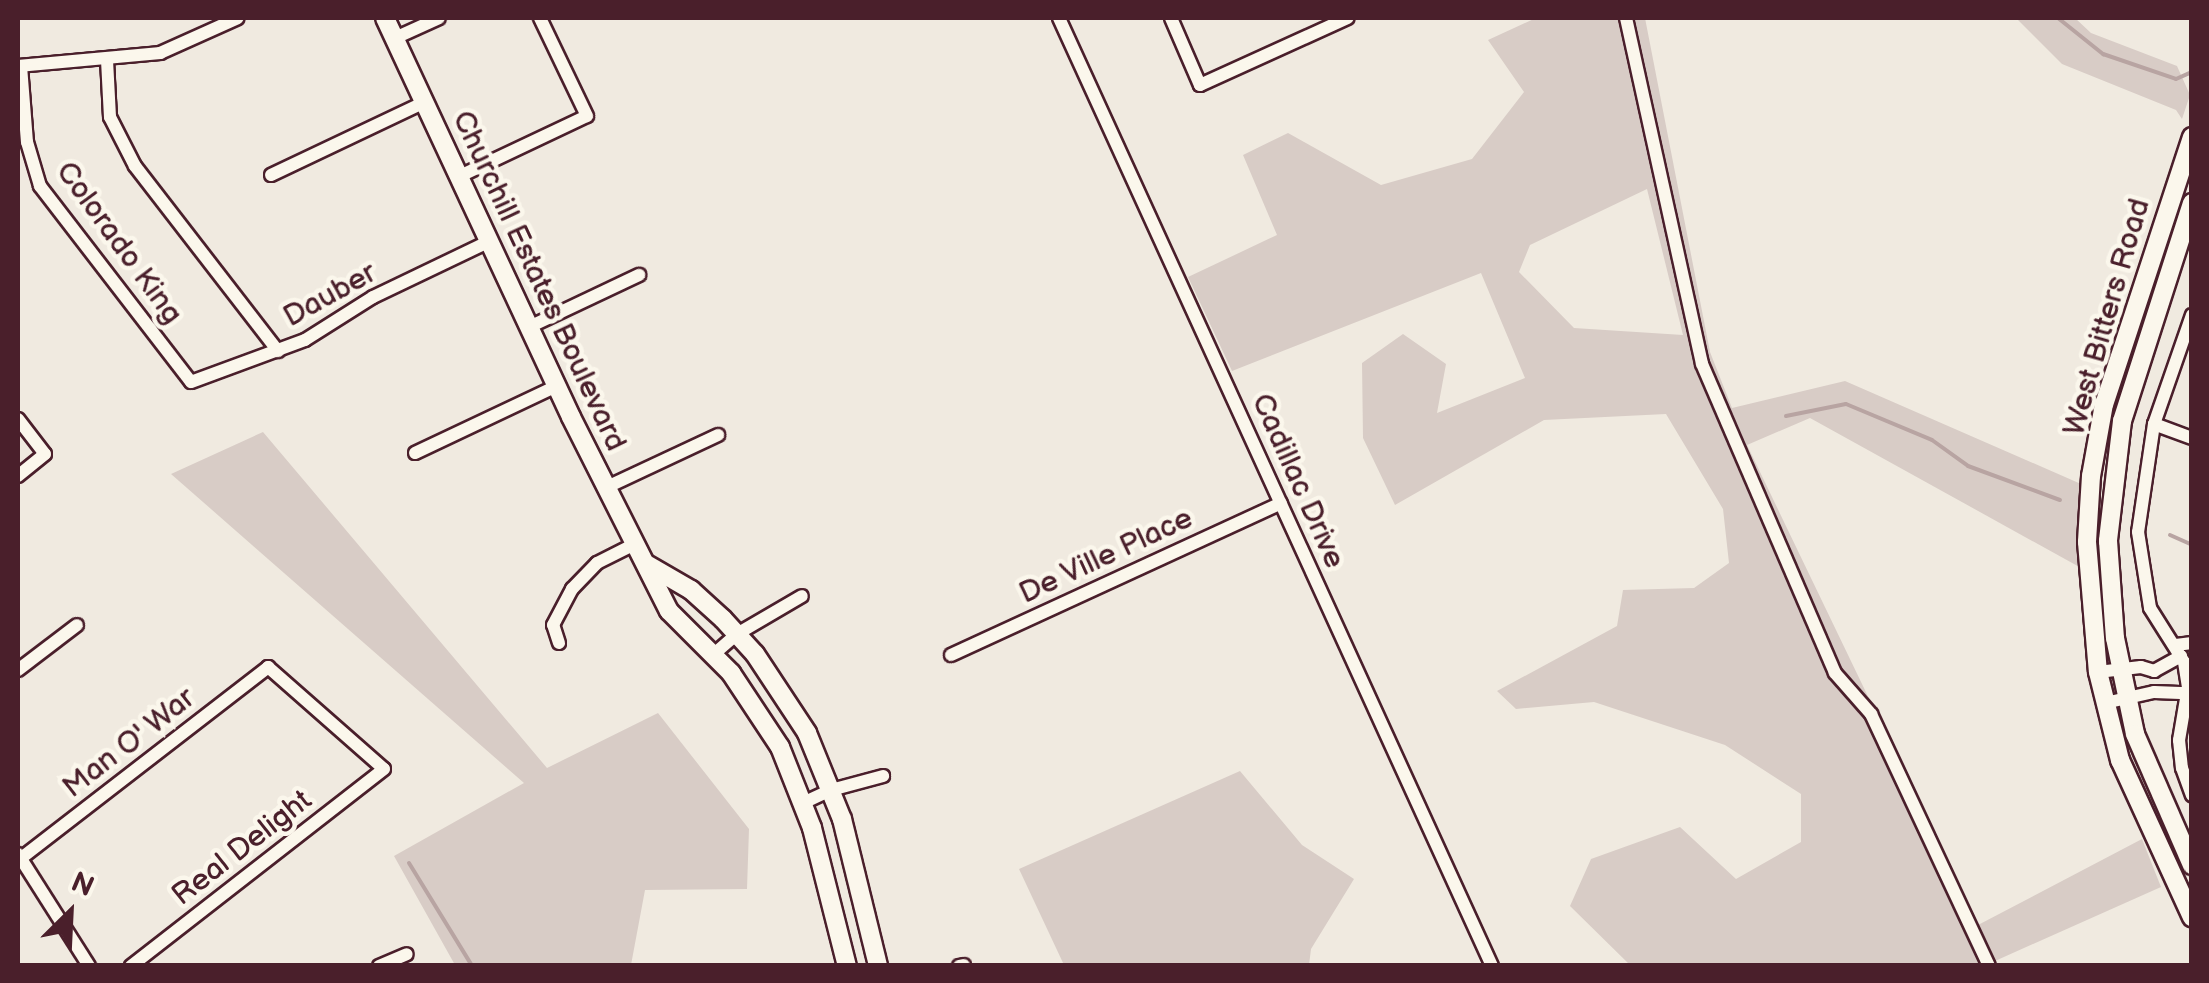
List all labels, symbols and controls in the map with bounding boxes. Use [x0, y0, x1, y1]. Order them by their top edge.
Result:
street label: Churchill Estates Boulevard [444, 105, 634, 457]
street label: Colorado King [48, 155, 190, 331]
street label: West Bitters Road [2056, 194, 2158, 440]
street label: Dauber [277, 255, 383, 335]
street label: Cadillac Drive [1243, 388, 1353, 574]
street label: De Ville Place [1013, 500, 1199, 612]
street label: Man O' War [55, 680, 203, 806]
street label: Real Delight [165, 782, 319, 914]
north arrow [20, 863, 120, 963]
text: N [66, 866, 99, 904]

